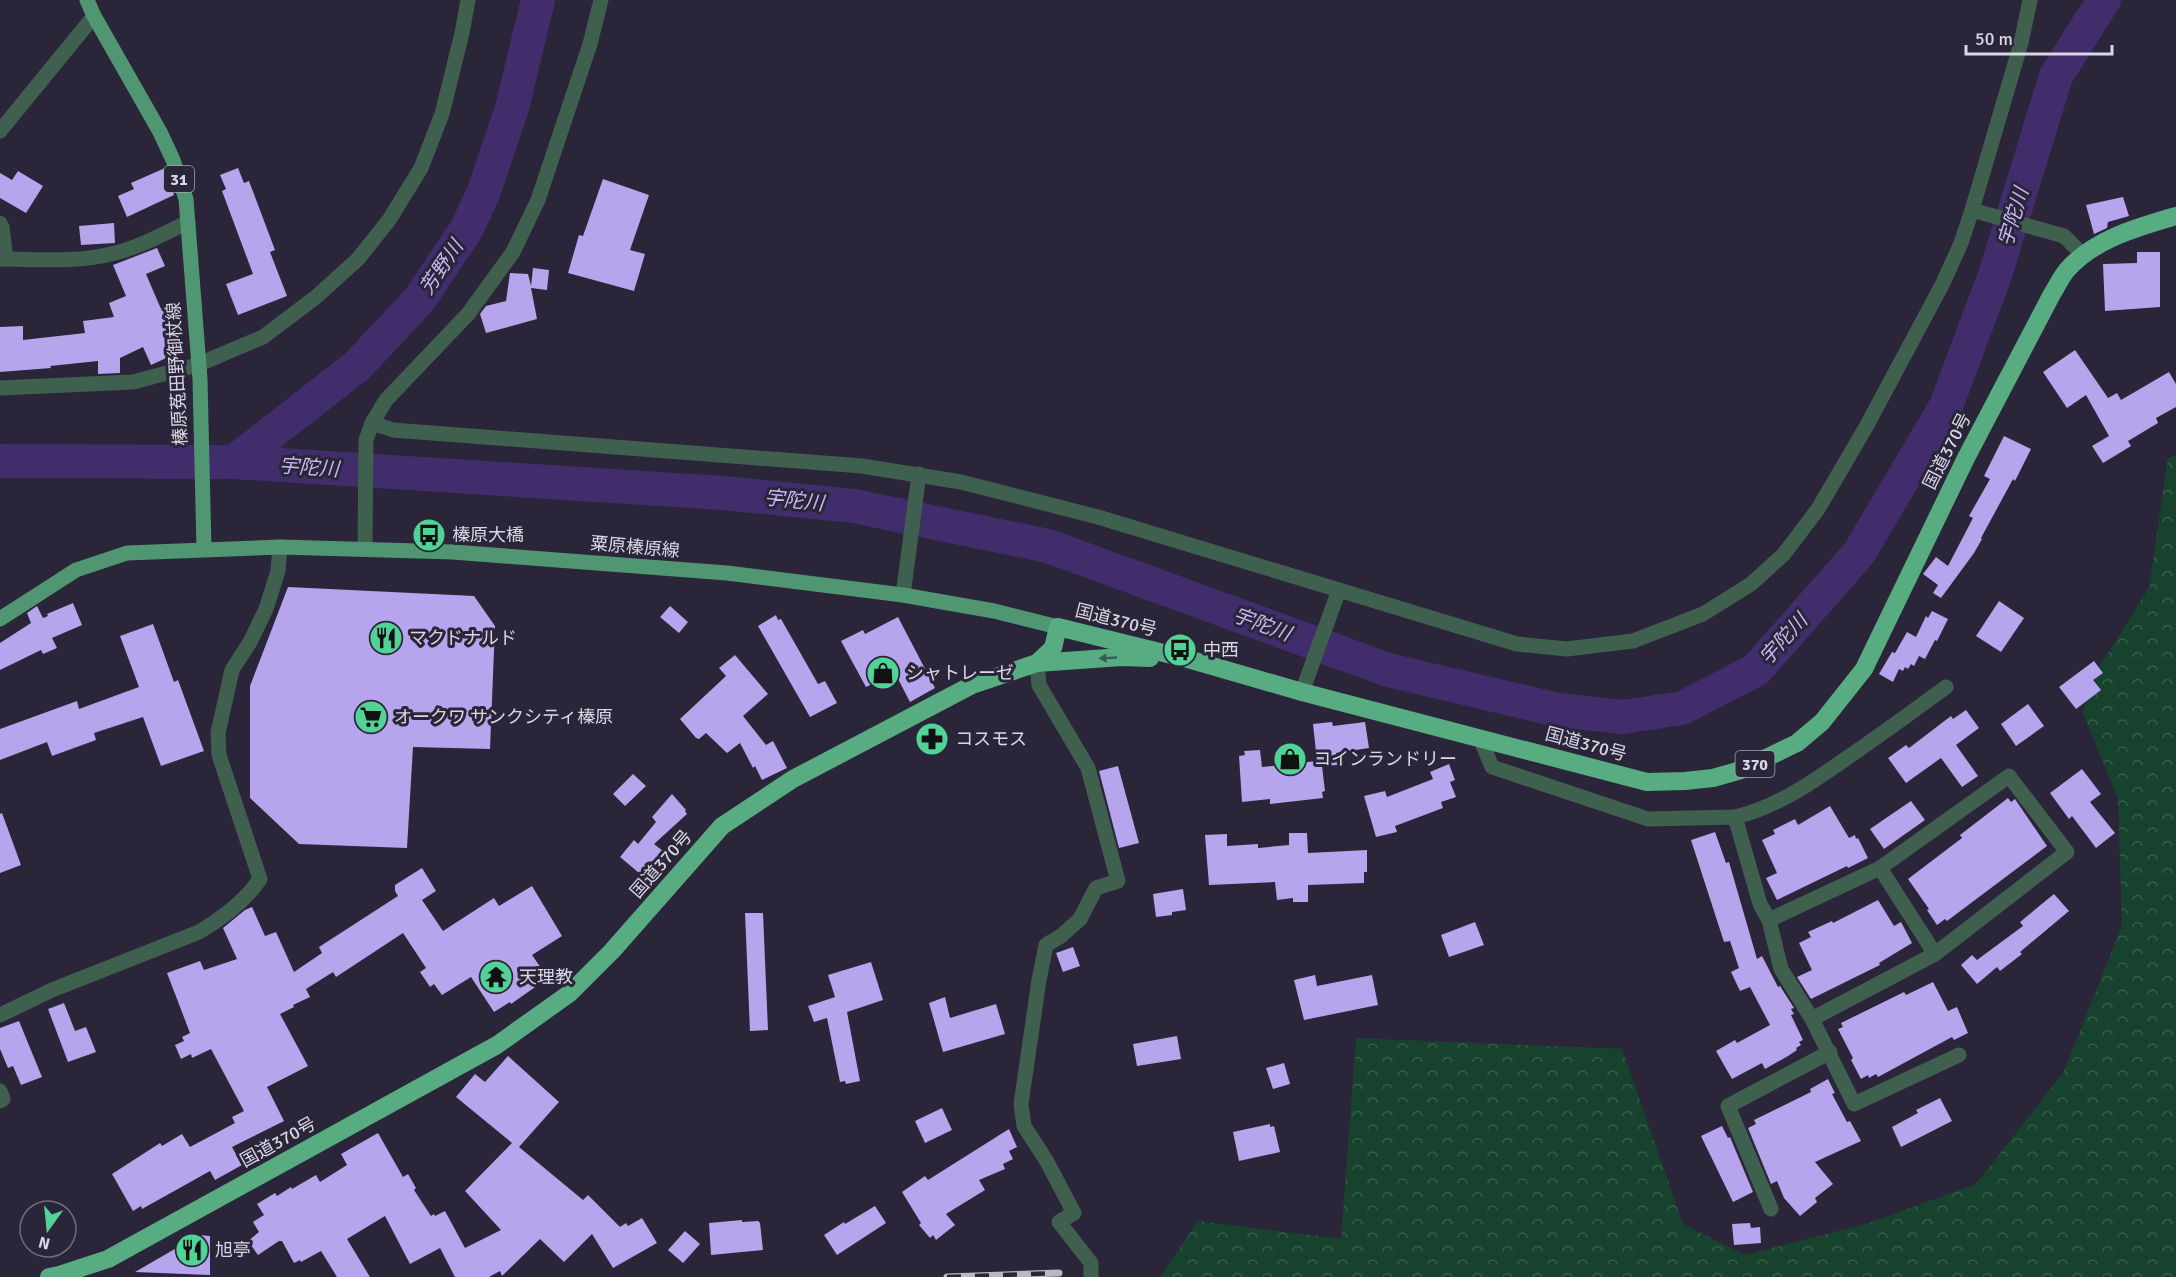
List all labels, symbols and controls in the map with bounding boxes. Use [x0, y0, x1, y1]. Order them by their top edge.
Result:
scale bar [1966, 18, 2112, 56]
text: 50 m [1975, 28, 2013, 50]
road number: 31 [164, 166, 194, 192]
water label: 宇陀川 [1993, 183, 2035, 249]
water label: 芳野川 [414, 234, 470, 299]
street label: 榛原菟田野御杖線 [162, 302, 192, 446]
street label: 国道370号 [1918, 409, 1976, 493]
water label: 宇陀川 [278, 453, 342, 482]
water label: 宇陀川 [763, 485, 827, 516]
bus stop icon: 榛原大橋 [411, 517, 447, 553]
place label: 榛原大橋 [452, 524, 524, 546]
street label: 粟原榛原線 [589, 532, 681, 562]
street label: 国道370号 [1073, 599, 1159, 641]
water label: 宇陀川 [1229, 602, 1296, 647]
water label: 宇陀川 [1754, 607, 1814, 670]
restaurant icon: マクドナルド [368, 620, 404, 656]
place label: マクドナルド [409, 627, 517, 649]
bus stop icon: 中西 [1162, 632, 1198, 668]
place label: 中西 [1203, 639, 1239, 661]
one-way arrow [1099, 653, 1118, 662]
shop icon: シャトレーゼ [865, 655, 901, 691]
place label: シャトレーゼ [906, 662, 1014, 684]
supermarket icon: オークワ サンクシティ榛原 [353, 699, 389, 735]
place label: オークワ サンクシティ榛原 [394, 706, 613, 728]
pharmacy icon: コスモス [914, 721, 950, 757]
street label: 国道370号 [1543, 723, 1629, 765]
place label: コスモス [955, 728, 1027, 750]
shop icon: コインランドリー [1272, 741, 1308, 777]
place label: コインランドリー [1313, 748, 1457, 770]
road number: 370 [1736, 751, 1774, 777]
street label: 国道370号 [625, 825, 697, 903]
temple icon: 天理教 [478, 959, 514, 995]
place label: 天理教 [519, 966, 573, 988]
street label: 国道370号 [236, 1112, 320, 1172]
north arrow [18, 1199, 78, 1259]
text: N [36, 1231, 52, 1254]
restaurant icon: 旭亭 [174, 1232, 210, 1268]
place label: 旭亭 [215, 1239, 251, 1261]

